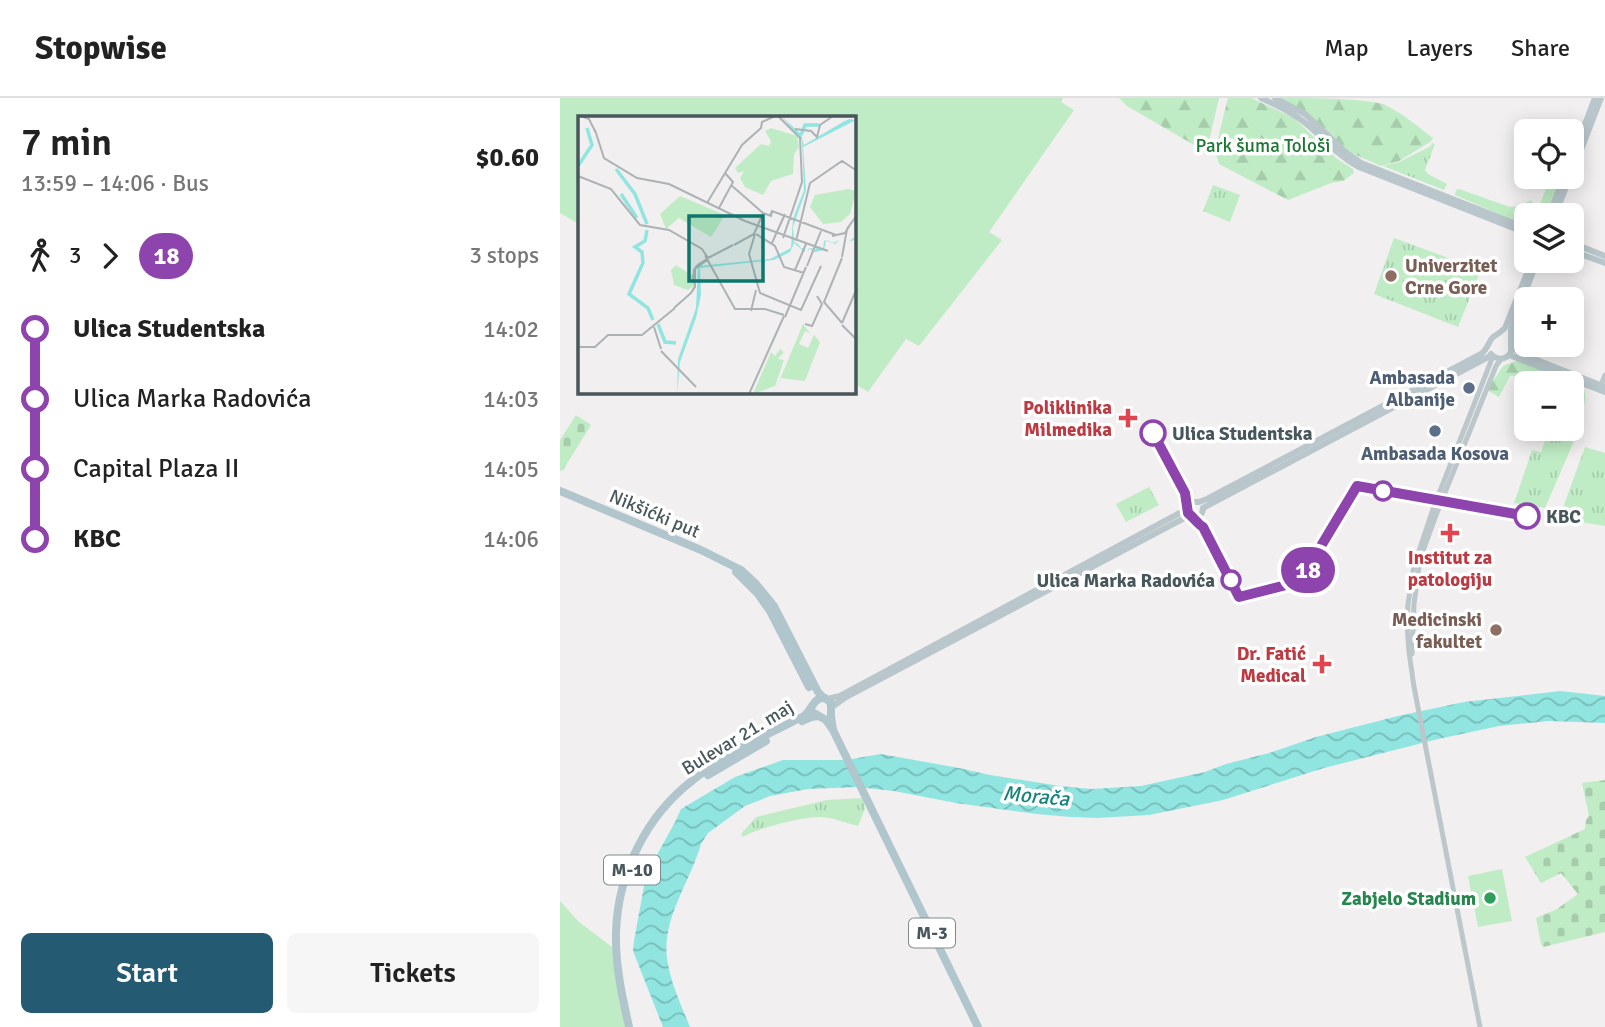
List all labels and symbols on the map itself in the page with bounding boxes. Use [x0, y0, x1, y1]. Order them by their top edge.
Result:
inset map [578, 116, 856, 394]
park label: Park šuma Tološi [1196, 134, 1330, 158]
place label: Univerzitet Crne Gore [1405, 254, 1497, 300]
marker: Univerzitet Crne Gore [1383, 268, 1399, 284]
place label: Ambasada Albanije [1370, 366, 1455, 412]
marker: Ambasada Albanije [1461, 380, 1477, 396]
place label: Poliklinika Milmedika [1023, 396, 1112, 442]
marker: Poliklinika Milmedika [1118, 408, 1138, 428]
marker: Ulica Studentska [1140, 420, 1166, 446]
place label: Ulica Studentska [1172, 422, 1313, 446]
marker: Ambasada Kosova [1427, 423, 1443, 439]
place label: Ambasada Kosova [1361, 442, 1509, 466]
unlabelled marker [1373, 481, 1393, 501]
street label: Nikšićki put [606, 484, 704, 544]
marker: KBC [1514, 503, 1540, 529]
place label: KBC [1546, 505, 1581, 529]
marker: Institut za patologiju [1440, 523, 1460, 543]
place label: Institut za patologiju [1408, 546, 1493, 592]
line badge: 18 [1276, 547, 1340, 593]
place label: Ulica Marka Radovića [1037, 569, 1215, 593]
marker: Ulica Marka Radovića [1221, 570, 1241, 590]
place label: Medicinski fakultet [1392, 608, 1482, 654]
marker: Medicinski fakultet [1488, 622, 1504, 638]
place label: Dr. Fatić Medical [1237, 642, 1306, 688]
marker: Dr. Fatić Medical [1312, 654, 1332, 674]
street label: Bulevar 21. maj [677, 695, 798, 781]
water label: Morača [1002, 780, 1072, 812]
road number: M-10 [604, 856, 660, 884]
place label: Zabjelo Stadium [1341, 887, 1476, 911]
marker: Zabjelo Stadium [1482, 890, 1498, 906]
road number: M-3 [909, 918, 955, 948]

